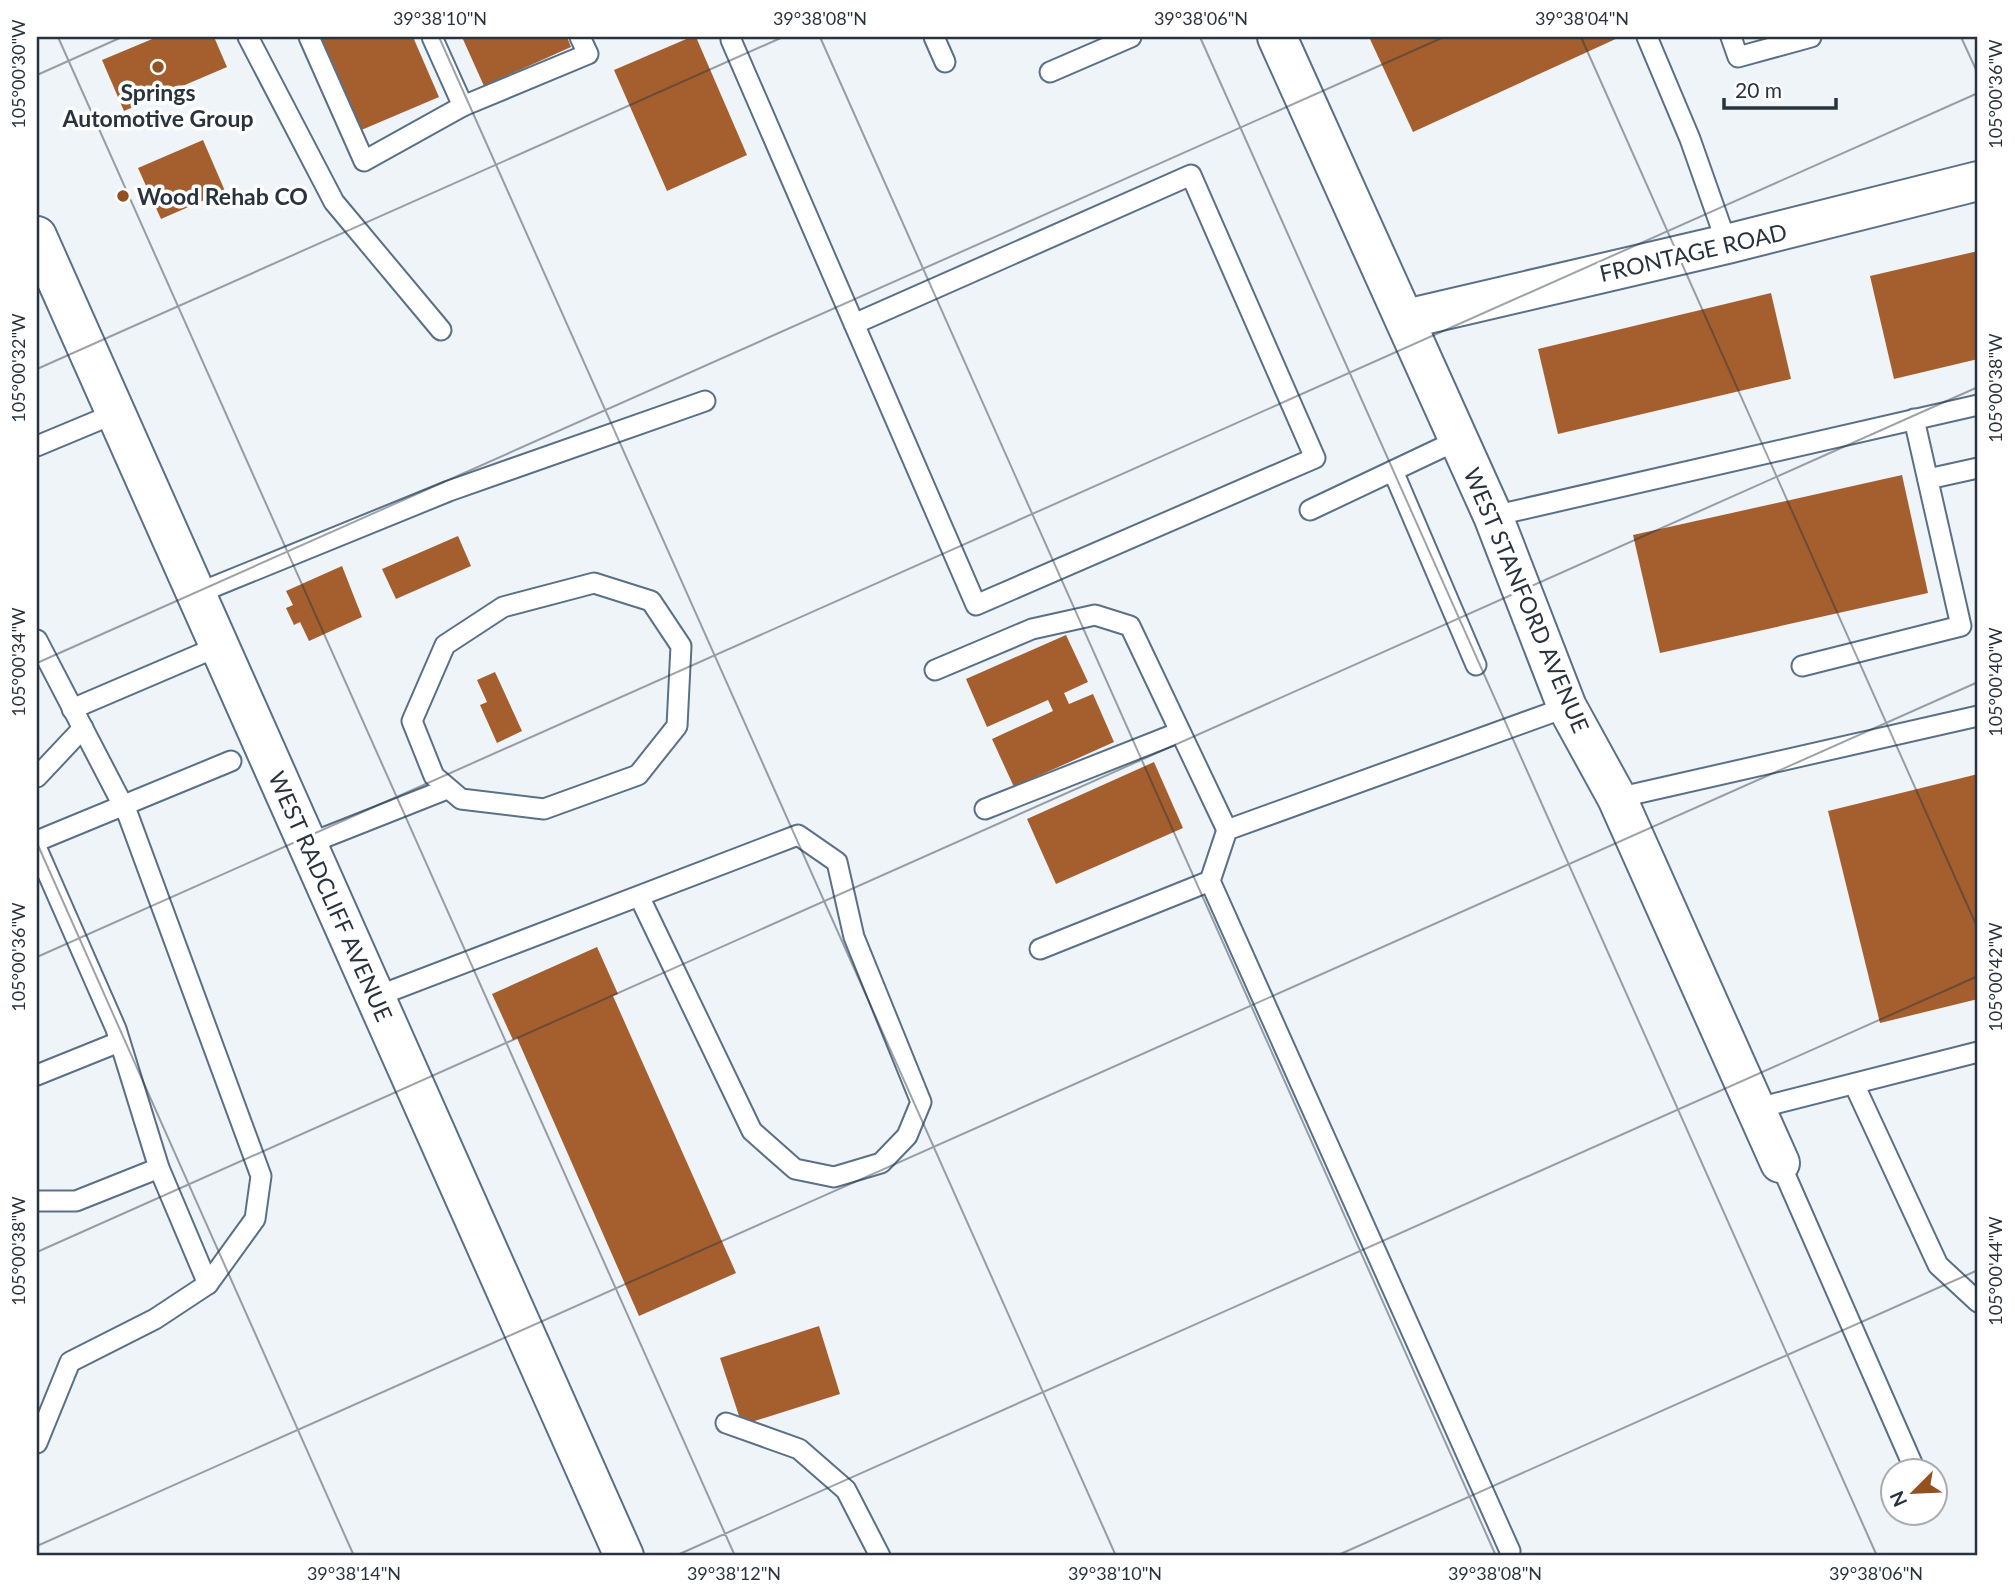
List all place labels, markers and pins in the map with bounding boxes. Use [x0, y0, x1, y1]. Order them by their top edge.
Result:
marker: Springs Automotive Group [150, 59, 166, 75]
place label: Springs Automotive Group [61, 78, 254, 132]
place label: Wood Rehab CO [137, 182, 308, 210]
marker: Wood Rehab CO [115, 188, 131, 204]

